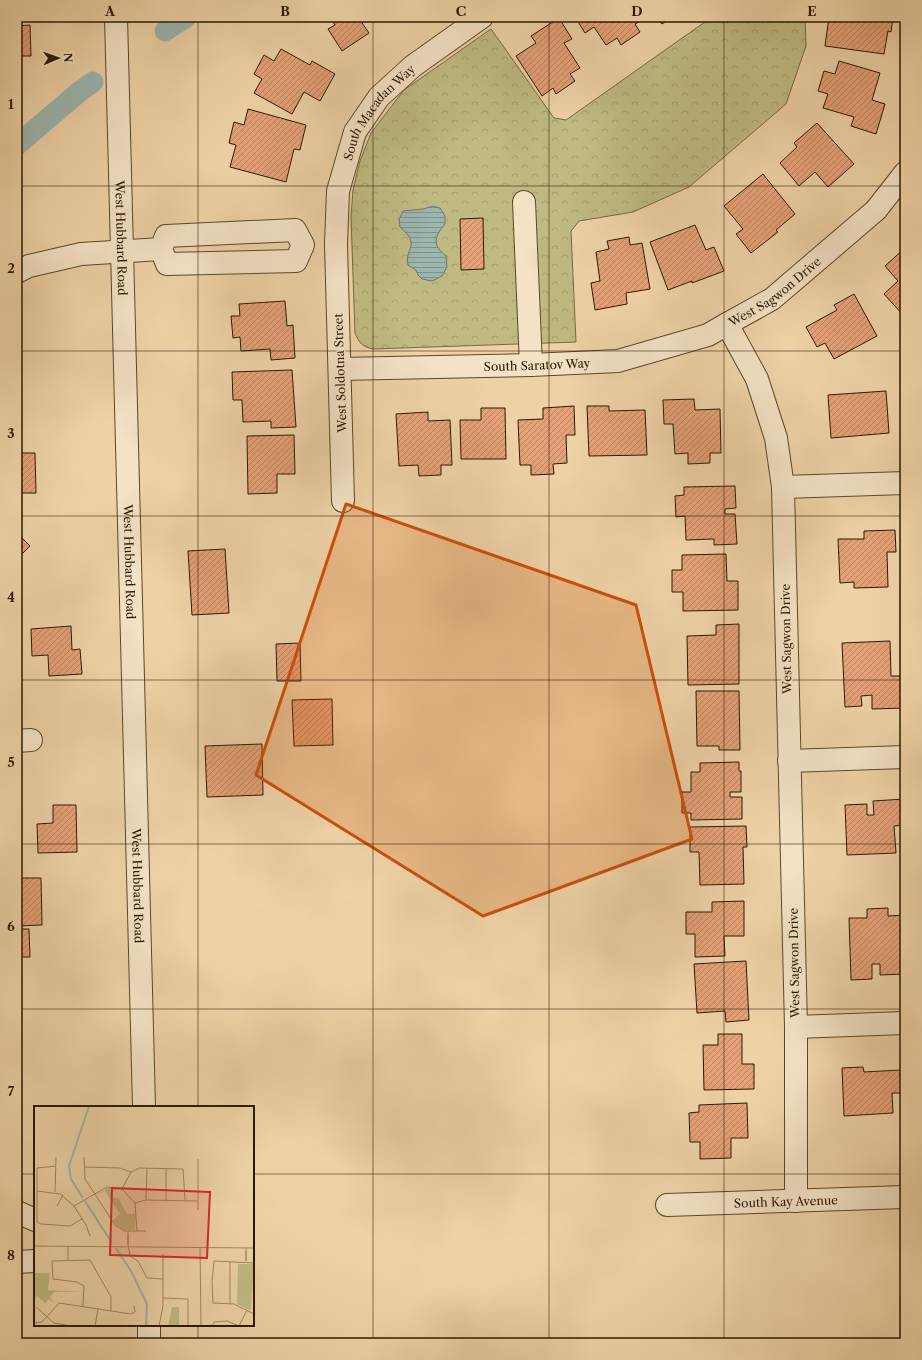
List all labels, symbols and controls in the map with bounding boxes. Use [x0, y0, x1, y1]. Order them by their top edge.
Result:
text: A [104, 3, 116, 19]
text: B [280, 3, 290, 19]
text: C [456, 3, 466, 19]
text: D [631, 3, 643, 19]
text: E [807, 3, 817, 19]
north arrow [38, 38, 78, 78]
text: N [61, 53, 75, 63]
street label: South Macadan Way [340, 61, 418, 162]
text: 1 [8, 96, 14, 112]
street label: West Hubbard Road [113, 179, 131, 296]
street label: West Sagwon Drive [725, 253, 824, 330]
text: 2 [7, 260, 15, 276]
street label: West Soldotna Street [330, 312, 350, 434]
street label: South Saratov Way [483, 355, 591, 373]
text: 3 [7, 425, 15, 441]
street label: West Hubbard Road [121, 503, 139, 620]
street label: West Sagwon Drive [778, 584, 794, 695]
text: 4 [7, 589, 15, 605]
text: 5 [7, 754, 15, 770]
street label: West Hubbard Road [129, 827, 147, 944]
street label: West Sagwon Drive [786, 908, 802, 1019]
text: 6 [7, 918, 15, 934]
text: 7 [8, 1083, 15, 1099]
inset map [34, 1106, 254, 1326]
street label: South Kay Avenue [734, 1192, 838, 1210]
text: 8 [7, 1247, 15, 1263]

